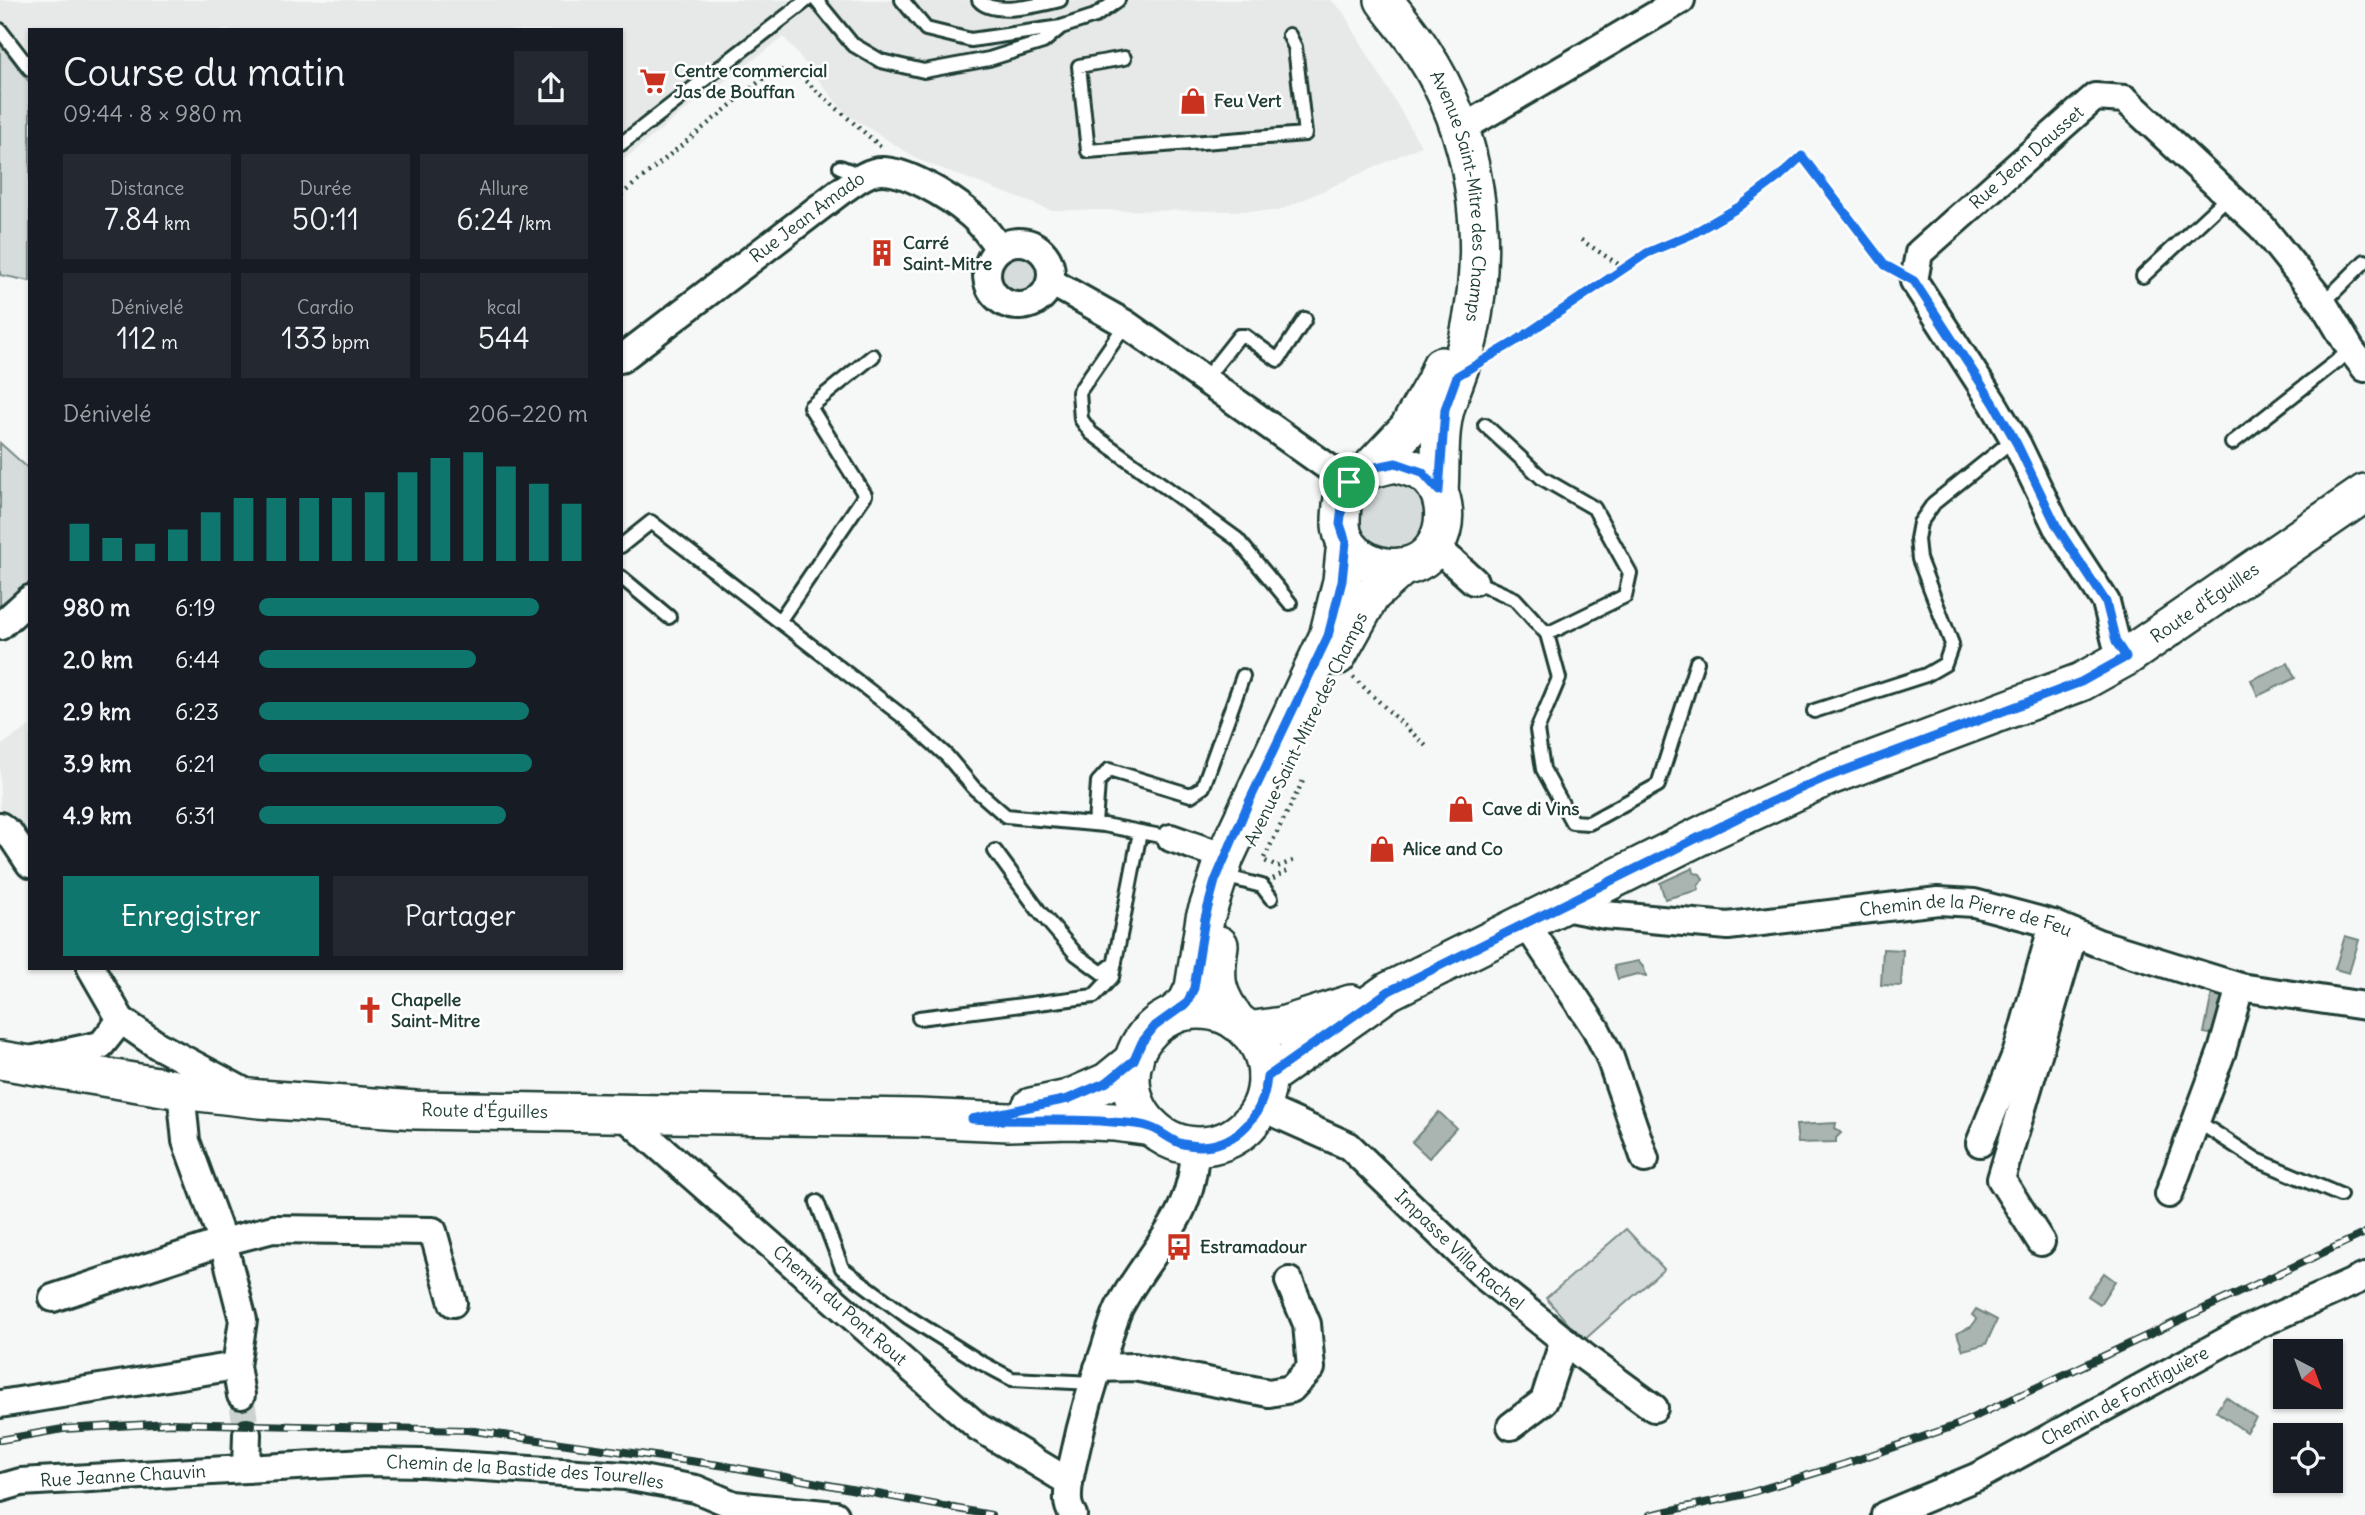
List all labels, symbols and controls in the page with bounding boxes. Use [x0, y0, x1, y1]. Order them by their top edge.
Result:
text: Course du matin [63, 49, 345, 96]
button: share [514, 51, 588, 125]
place label: Centre commercial Jas de Bouffan [674, 59, 827, 103]
supermarket icon: Centre commercial Jas de Bouffan [638, 66, 668, 96]
street label: Avenue Saint-Mitre des Champs [1425, 66, 1491, 324]
shop icon: Feu Vert [1178, 86, 1208, 116]
place label: Feu Vert [1214, 89, 1282, 112]
text: 09:44 · 8 × 980 m [63, 99, 242, 128]
street label: Rue Jean Dausset [1964, 100, 2088, 214]
street label: Rue Jean Amado [745, 166, 869, 268]
text: Distance [110, 176, 184, 200]
text: Durée [299, 176, 352, 200]
text: Allure [479, 176, 528, 200]
text: 7.84 [104, 200, 159, 238]
text: 50:11 [292, 200, 359, 238]
text: 6:24 [456, 200, 514, 238]
text: km [159, 211, 190, 235]
text: /km [514, 211, 551, 235]
place label: Carré Saint-Mitre [903, 231, 992, 275]
building icon: Carré Saint-Mitre [867, 238, 897, 268]
text: Dénivelé [111, 295, 184, 319]
text: Cardio [297, 295, 354, 319]
text: kcal [487, 295, 521, 319]
text: 112 [116, 319, 157, 357]
text: 133 [281, 319, 327, 357]
text: 544 [478, 319, 530, 357]
text: m [157, 330, 178, 354]
text: bpm [327, 330, 370, 354]
text: Dénivelé [63, 399, 151, 428]
text: 206–220 m [468, 399, 588, 428]
pin [1319, 452, 1379, 512]
icon: arrive [1330, 463, 1368, 501]
street label: Route d'Éguilles [2146, 557, 2263, 648]
text: 980 m [63, 593, 130, 622]
text: 6:19 [175, 593, 216, 622]
street label: Avenue Saint-Mitre des Champs [1239, 608, 1372, 850]
text: 2.0 km [63, 645, 133, 674]
text: 6:44 [175, 645, 220, 674]
text: 2.9 km [63, 697, 131, 726]
text: 6:23 [175, 697, 219, 726]
text: 3.9 km [63, 749, 131, 778]
text: 6:21 [175, 749, 215, 778]
shop icon: Cave di Vins [1446, 794, 1476, 824]
place label: Cave di Vins [1482, 797, 1580, 820]
text: 4.9 km [63, 801, 132, 830]
text: 6:31 [175, 801, 215, 830]
shop icon: Alice and Co [1367, 834, 1397, 864]
place label: Alice and Co [1403, 837, 1503, 860]
button: Enregistrer [63, 876, 319, 956]
button: Partager [333, 876, 588, 956]
street label: Chemin de la Pierre de Feu [1858, 889, 2076, 942]
place label: Chapelle Saint-Mitre [391, 988, 480, 1032]
church icon: Chapelle Saint-Mitre [355, 995, 385, 1025]
street label: Route d'Éguilles [421, 1098, 548, 1123]
street label: Impasse Villa Rachel [1390, 1185, 1529, 1315]
bus stop icon: Estramadour [1164, 1232, 1194, 1262]
place label: Estramadour [1200, 1235, 1307, 1258]
street label: Chemin du Pont Rout [768, 1240, 912, 1370]
north arrow [2273, 1339, 2343, 1409]
map controls [2273, 1339, 2343, 1493]
street label: Chemin de Fontfiguière [2037, 1341, 2213, 1451]
button: locate [2273, 1423, 2343, 1493]
street label: Chemin de la Bastide des Tourelles [386, 1450, 666, 1494]
street label: Rue Jeanne Chauvin [39, 1459, 206, 1492]

